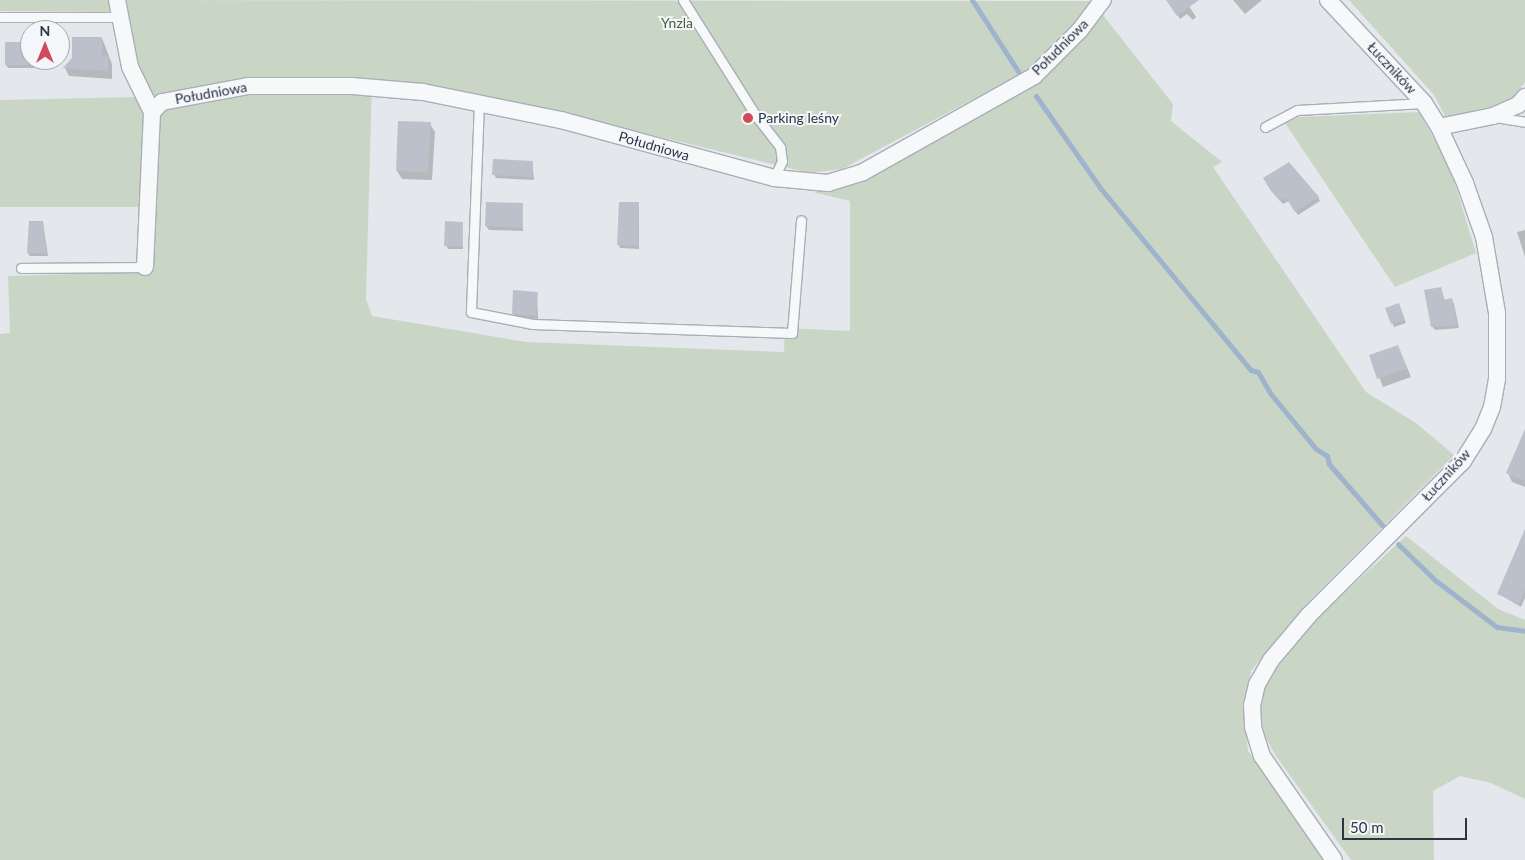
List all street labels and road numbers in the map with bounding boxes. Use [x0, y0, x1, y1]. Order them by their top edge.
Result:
street label: Południowa [1028, 15, 1092, 79]
street label: Łuczników [1364, 39, 1420, 97]
street label: Południowa [174, 78, 248, 108]
street label: Południowa [617, 128, 691, 164]
street label: Łuczników [1418, 445, 1474, 505]

